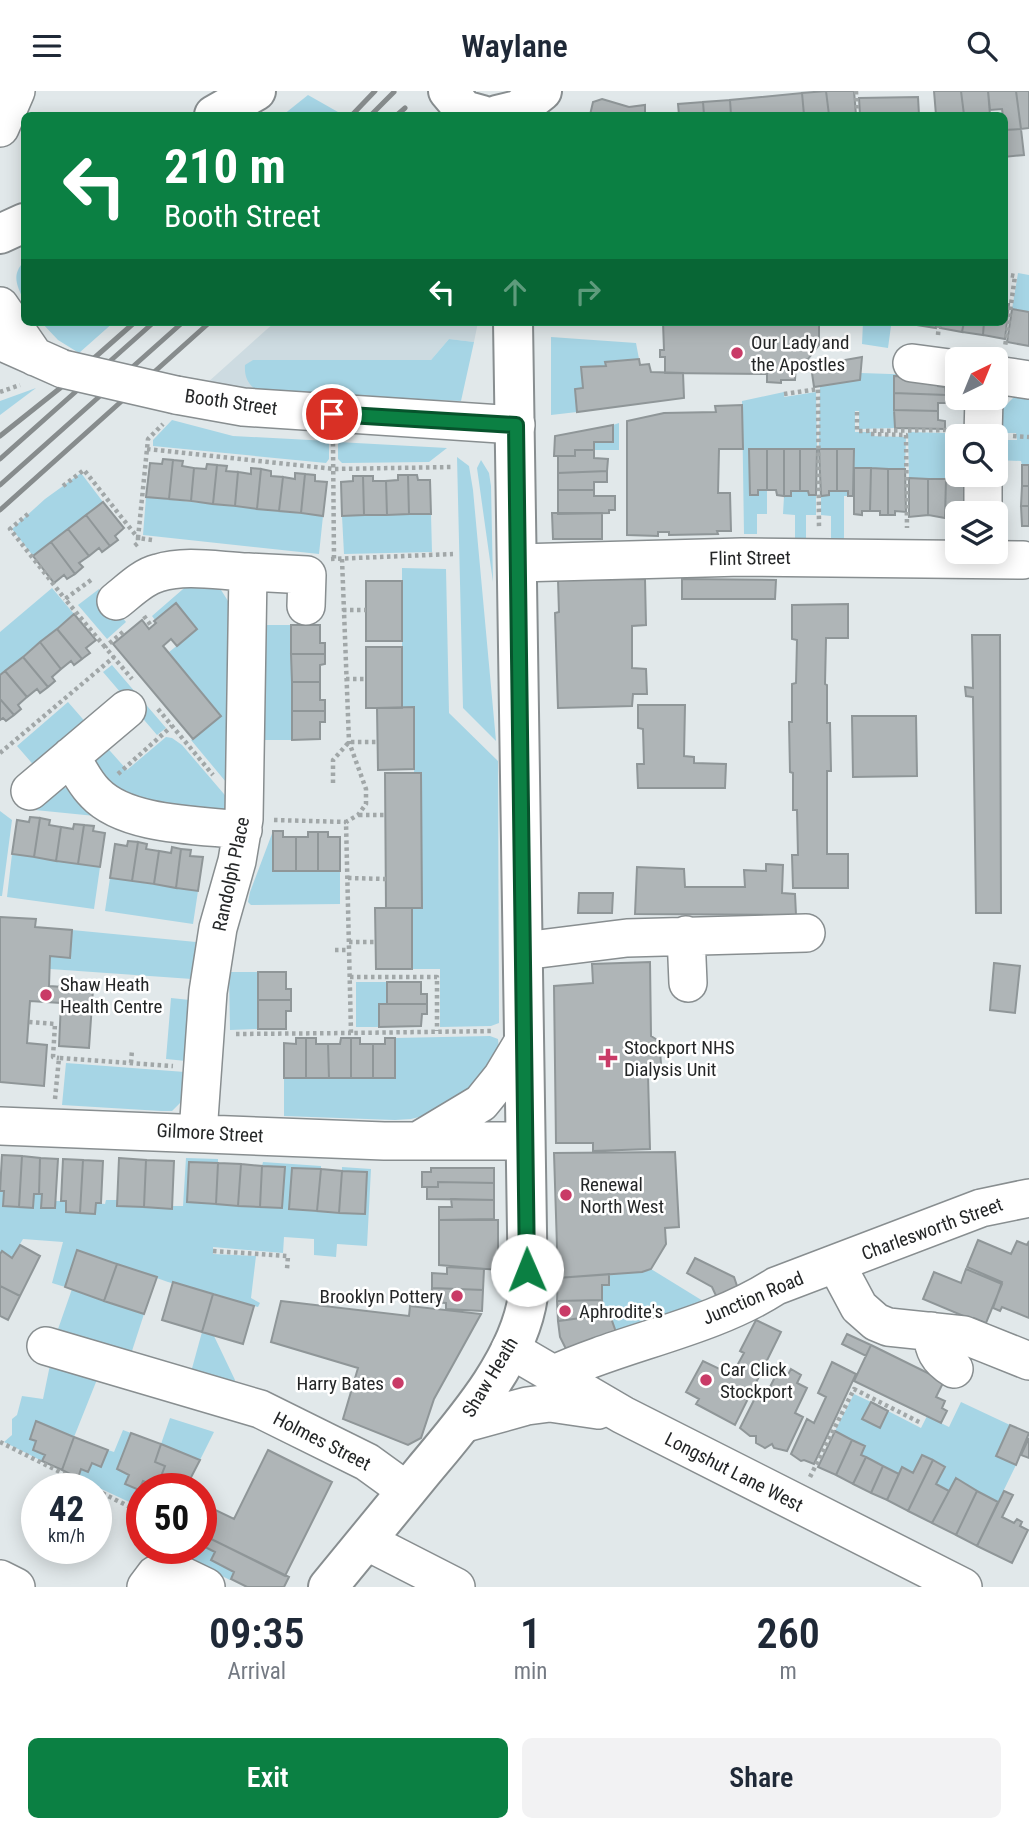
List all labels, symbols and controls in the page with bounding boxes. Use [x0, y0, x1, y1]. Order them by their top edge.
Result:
icon: menu [28, 27, 66, 65]
text: Waylane [461, 27, 568, 65]
icon: search [963, 27, 1001, 65]
text: 210 m [164, 138, 286, 195]
icon: left [49, 140, 140, 231]
text: Booth Street [164, 197, 321, 235]
icon: left [423, 273, 461, 311]
icon: ahead [496, 273, 534, 311]
icon: right [569, 273, 607, 311]
place label: Our Lady and the Apostles [751, 331, 849, 376]
marker: Our Lady and the Apostles [729, 345, 745, 361]
north arrow [945, 347, 1008, 409]
map controls [945, 347, 1008, 564]
street label: Booth Street [183, 384, 279, 420]
pin [302, 384, 362, 444]
icon: arrive [313, 395, 351, 433]
button: search [945, 424, 1008, 487]
button: layers [945, 501, 1008, 564]
street label: Flint Street [709, 546, 791, 570]
street label: Randolph Place [208, 815, 254, 933]
place label: Shaw Heath Health Centre [60, 973, 162, 1018]
marker: Shaw Heath Health Centre [38, 987, 54, 1003]
place label: Stockport NHS Dialysis Unit [624, 1036, 735, 1081]
marker: Stockport NHS Dialysis Unit [598, 1048, 618, 1068]
street label: Gilmore Street [156, 1119, 264, 1147]
place label: Renewal North West [580, 1173, 664, 1218]
marker: Renewal North West [558, 1187, 574, 1203]
street label: Charlesworth Street [858, 1193, 1006, 1265]
position arrow [490, 1233, 564, 1307]
street label: Junction Road [699, 1266, 807, 1330]
place label: Brooklyn Pottery [320, 1285, 443, 1308]
marker: Brooklyn Pottery [449, 1288, 465, 1304]
place label: Aphrodite's [579, 1300, 663, 1323]
marker: Aphrodite's [557, 1303, 573, 1319]
street label: Shaw Heath [457, 1333, 523, 1421]
place label: Car Click Stockport [720, 1358, 793, 1403]
place label: Harry Bates [296, 1372, 384, 1395]
marker: Car Click Stockport [698, 1372, 714, 1388]
marker: Harry Bates [390, 1375, 406, 1391]
street label: Holmes Street [269, 1407, 375, 1475]
street label: Longshut Lane West [661, 1427, 807, 1517]
speed limit sign: 50 [126, 1473, 217, 1564]
text: 42 [49, 1489, 84, 1530]
text: km/h [48, 1525, 85, 1546]
text: 09:35 [209, 1609, 305, 1658]
text: 1 [520, 1609, 541, 1658]
text: 260 [757, 1609, 820, 1658]
text: Arrival [228, 1658, 286, 1685]
text: min [514, 1658, 547, 1685]
text: m [780, 1658, 797, 1685]
button: Exit [28, 1738, 508, 1818]
button: Share [522, 1738, 1001, 1818]

